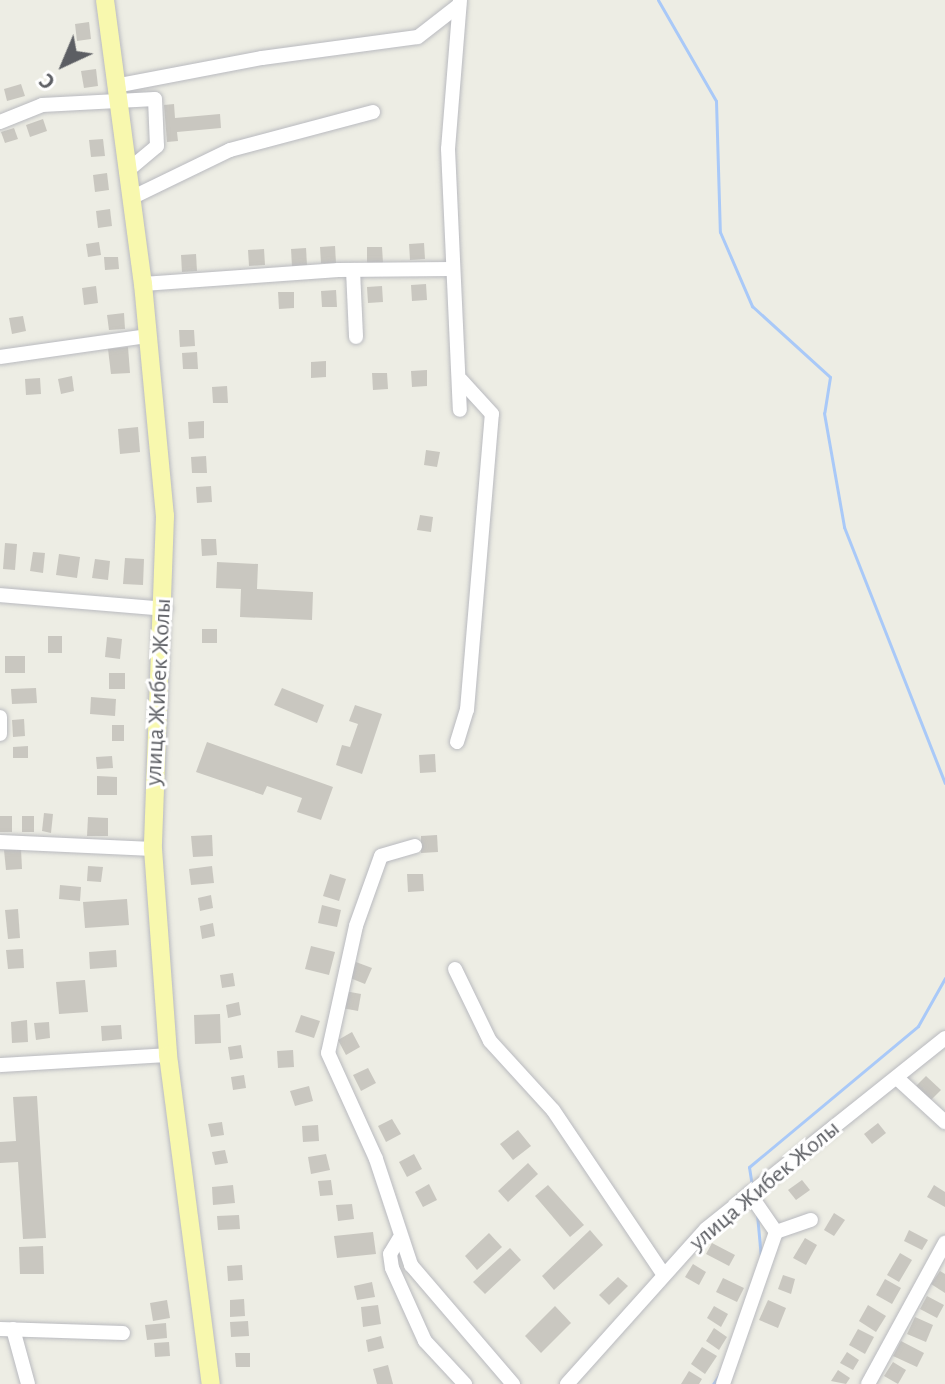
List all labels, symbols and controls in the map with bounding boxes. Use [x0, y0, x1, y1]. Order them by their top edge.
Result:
north arrow [24, 24, 104, 104]
text: С [35, 69, 59, 93]
street label: улица Жибек Жолы [140, 598, 178, 786]
street label: улица Жибек Жолы [684, 1115, 846, 1257]

